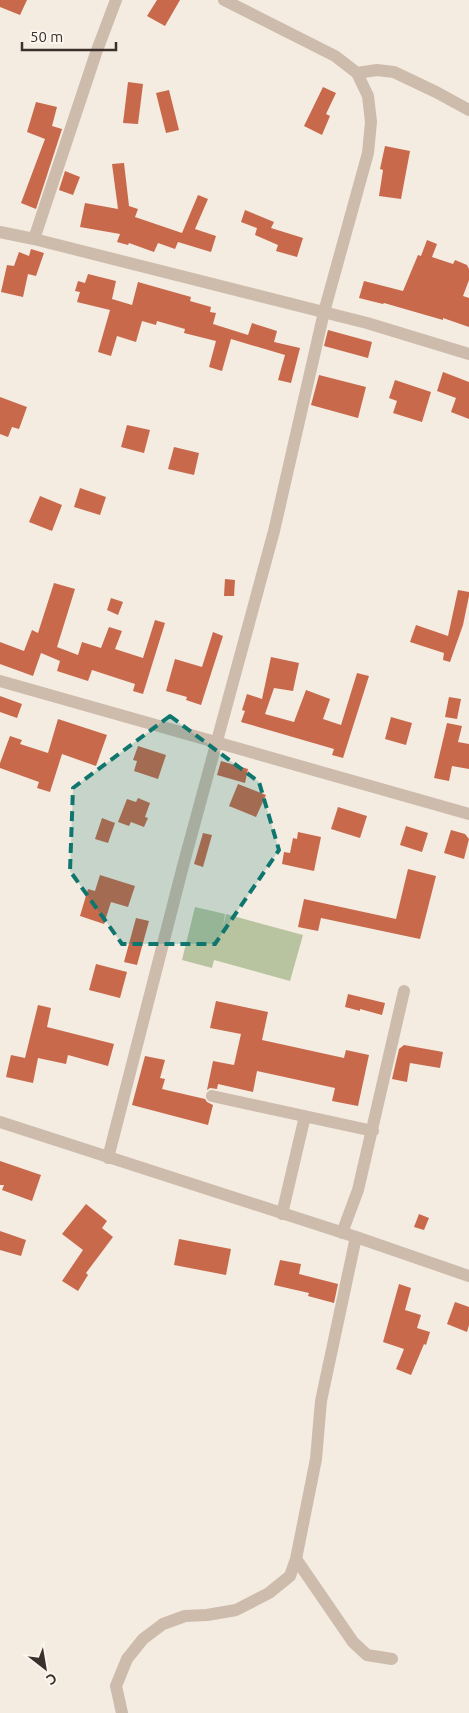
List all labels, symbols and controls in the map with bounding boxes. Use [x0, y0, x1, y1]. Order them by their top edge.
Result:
scale bar [22, 20, 116, 52]
text: 50 m [30, 28, 63, 45]
north arrow [20, 1643, 70, 1693]
text: С [44, 1670, 60, 1688]

